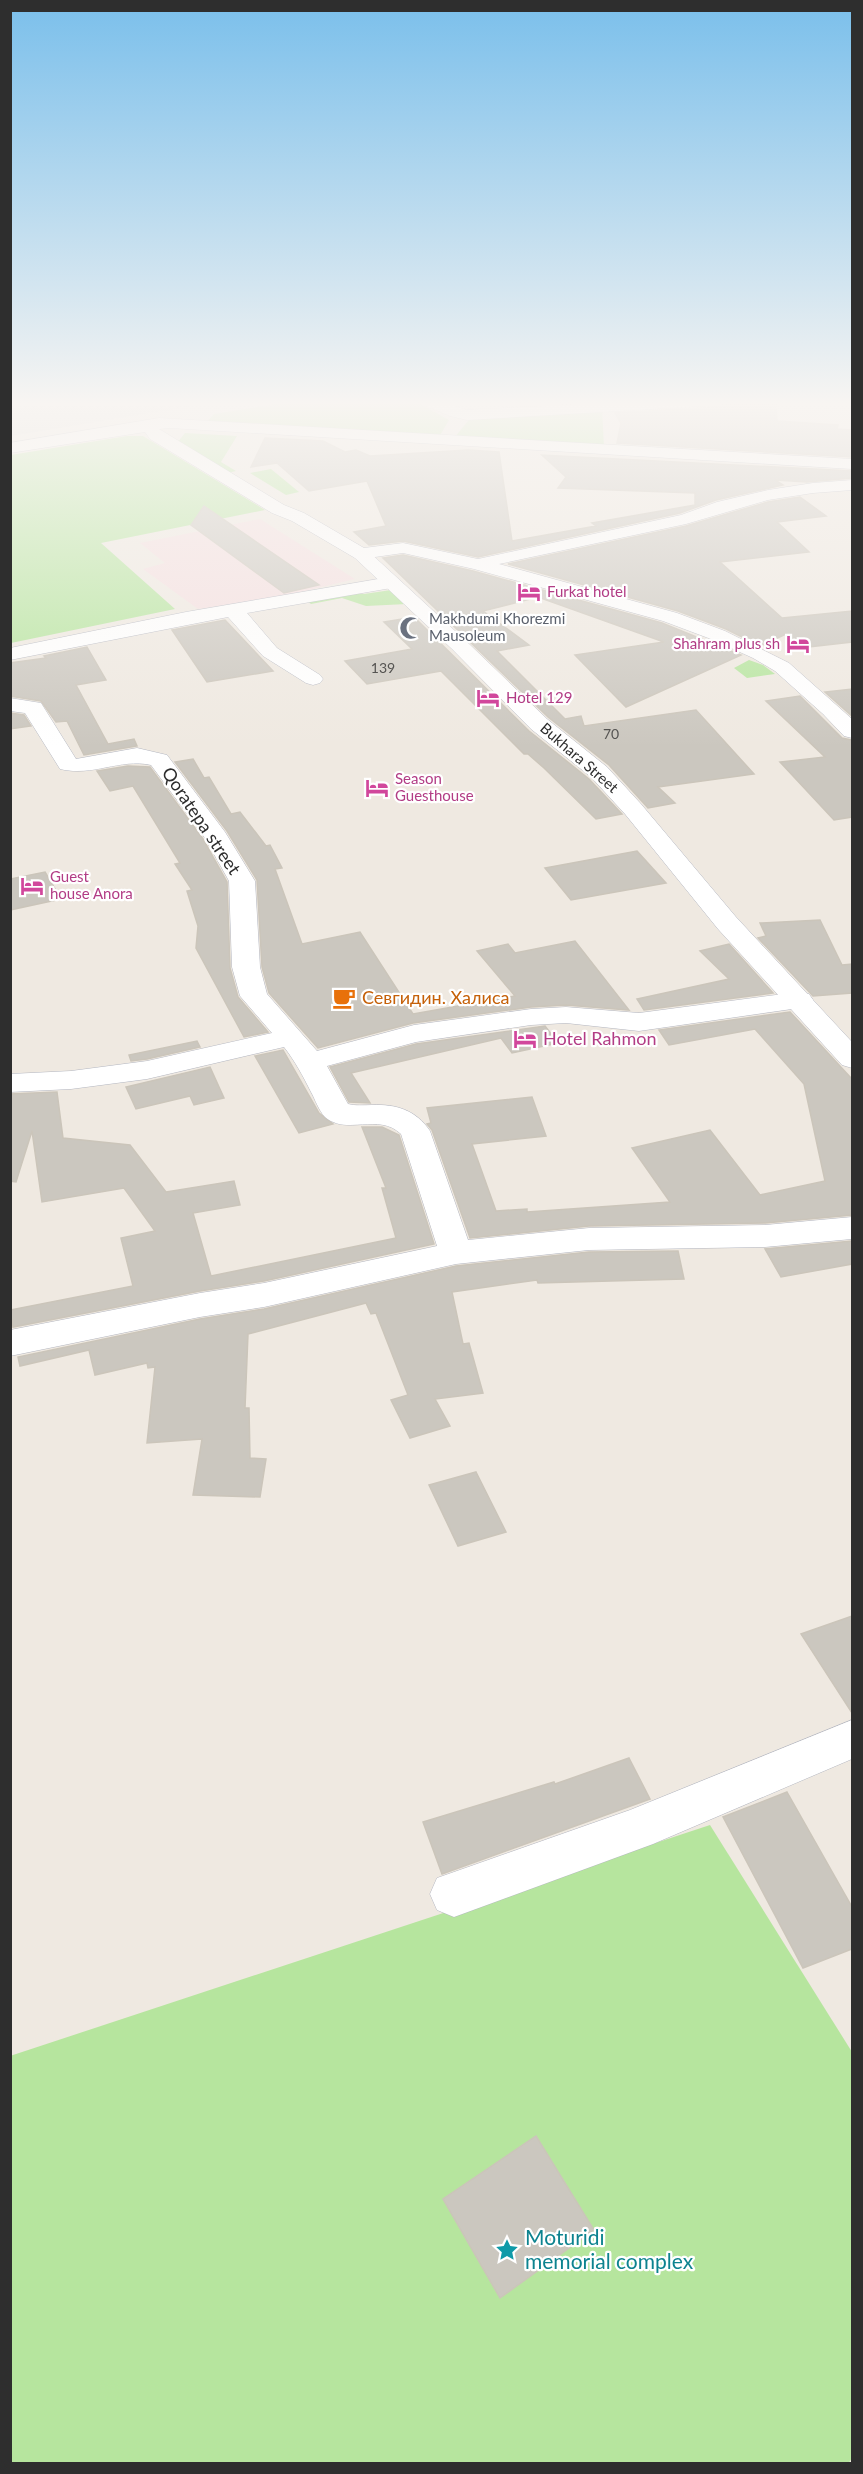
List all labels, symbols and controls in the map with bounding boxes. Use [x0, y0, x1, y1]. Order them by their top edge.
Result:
hotel icon: Furkat hotel [516, 579, 542, 605]
place label: Furkat hotel [547, 582, 626, 600]
place label: Makhdumi Khorezmi Mausoleum [429, 609, 565, 644]
mosque icon: Makhdumi Khorezmi Mausoleum [398, 615, 424, 641]
hotel icon: Shahram plus sh [785, 631, 811, 657]
place label: Shahram plus sh [673, 634, 780, 652]
house number: 139 [371, 659, 395, 676]
hotel icon: Hotel 129 [475, 685, 501, 711]
place label: Hotel 129 [506, 688, 572, 706]
street label: Bukhara Street [537, 718, 623, 796]
house number: 70 [603, 725, 619, 742]
street label: Qoratepa street [158, 762, 246, 879]
place label: Season Guesthouse [395, 769, 474, 804]
hotel icon: Season Guesthouse [364, 775, 390, 801]
place label: Guest house Anora [50, 867, 133, 902]
hotel icon: Guest house Anora [19, 873, 45, 899]
cafe icon: Севгидин. Халиса [331, 985, 357, 1011]
place label: Севгидин. Халиса [362, 986, 509, 1008]
hotel icon: Hotel Rahmon [512, 1026, 538, 1052]
place label: Hotel Rahmon [543, 1027, 656, 1049]
place label: Moturidi memorial complex [525, 2224, 694, 2273]
place icon: Moturidi memorial complex [494, 2237, 520, 2263]

